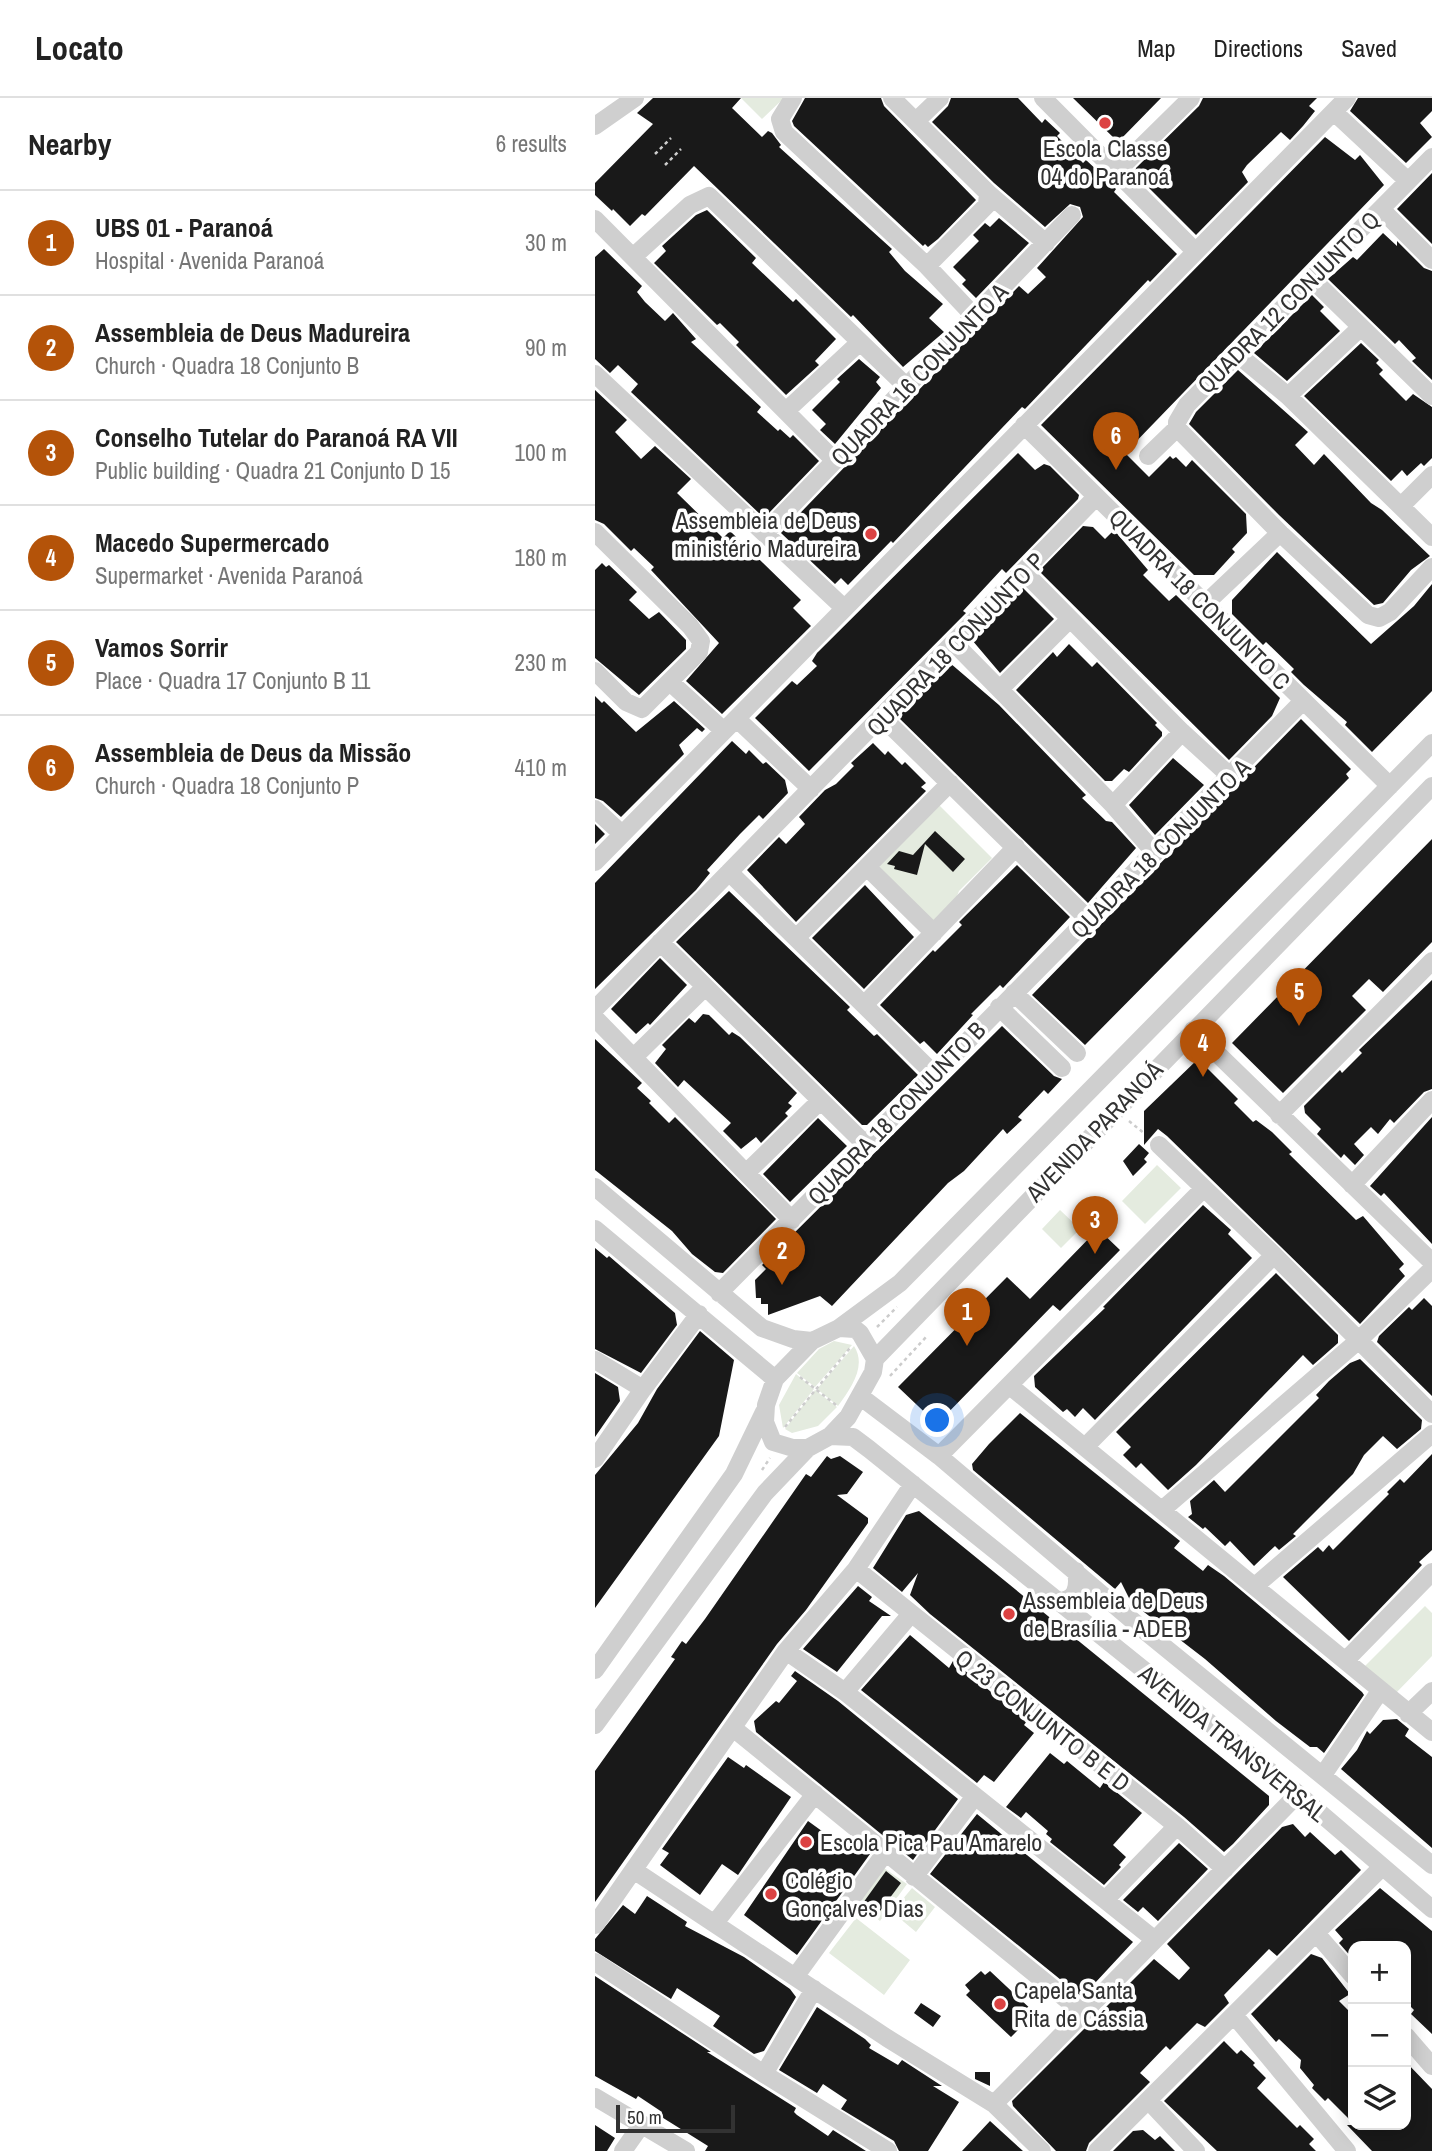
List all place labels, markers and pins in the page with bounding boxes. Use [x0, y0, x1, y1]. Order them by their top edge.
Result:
marker: Escola Classe 04 do Paranoá [1097, 115, 1113, 131]
place label: Escola Classe 04 do Paranoá [1040, 132, 1170, 192]
pin: 6 [1093, 412, 1139, 470]
place label: Assembleia de Deus ministério Madureira [674, 504, 857, 564]
marker: Assembleia de Deus ministério Madureira [863, 526, 879, 542]
pin: 5 [1276, 968, 1322, 1026]
pin: 4 [1180, 1019, 1226, 1077]
pin: 3 [1072, 1196, 1118, 1254]
pin: 2 [759, 1227, 805, 1285]
pin: 1 [944, 1288, 990, 1346]
place label: Assembleia de Deus de Brasília - ADEB [1022, 1584, 1205, 1644]
marker: Assembleia de Deus de Brasília - ADEB [1001, 1606, 1017, 1622]
place label: Escola Pica Pau Amarelo [820, 1826, 1042, 1858]
marker: Escola Pica Pau Amarelo [798, 1834, 814, 1850]
place label: Colégio Gonçalves Dias [785, 1864, 924, 1924]
marker: Colégio Gonçalves Dias [763, 1886, 779, 1902]
place label: Capela Santa Rita de Cássia [1014, 1974, 1144, 2034]
marker: Capela Santa Rita de Cássia [992, 1996, 1008, 2012]

